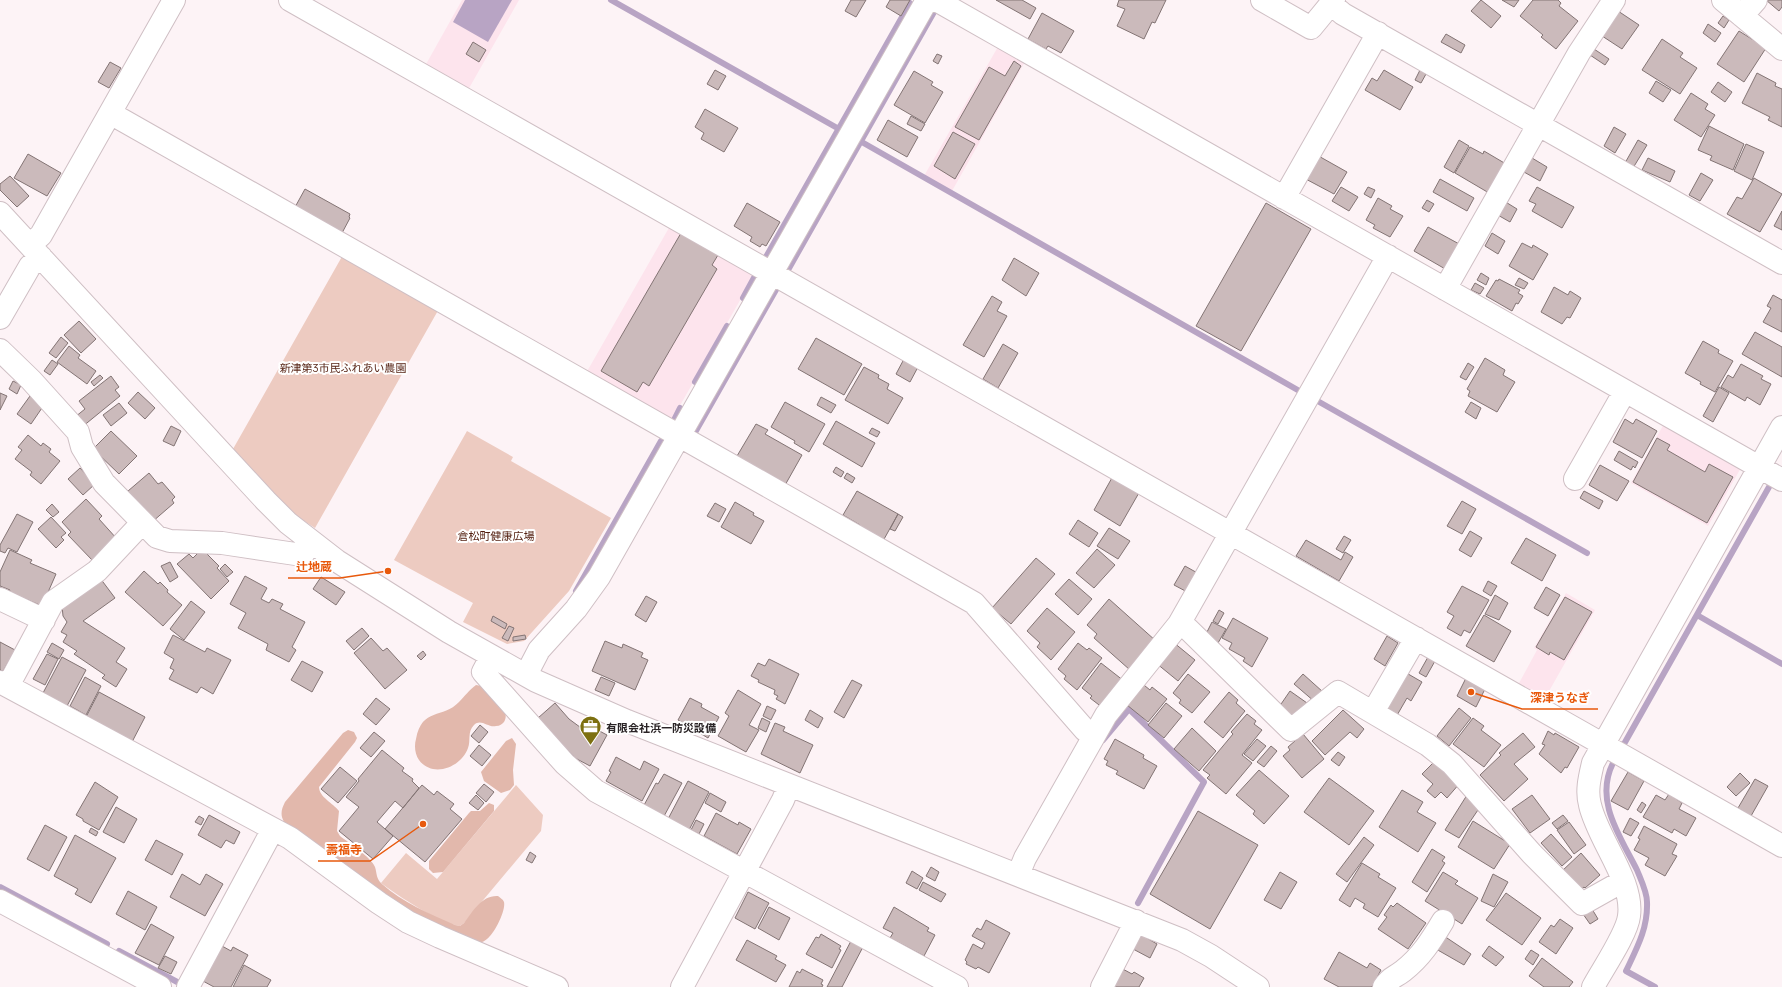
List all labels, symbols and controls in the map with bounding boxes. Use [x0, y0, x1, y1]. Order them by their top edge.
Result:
park label: 新津第3市民ふれあい農園 [279, 360, 407, 375]
park label: 倉松町健康広場 [458, 528, 535, 543]
callout: 辻地蔵 [288, 554, 340, 578]
text: 辻地蔵 [296, 558, 332, 575]
callout: 深津うなぎ [1522, 685, 1598, 709]
text: 深津うなぎ [1530, 689, 1590, 706]
office icon: 有限会社浜一防災設備 [578, 714, 604, 747]
place label: 有限会社浜一防災設備 [606, 720, 716, 735]
callout: 壽福寺 [318, 837, 370, 861]
text: 壽福寺 [326, 841, 362, 858]

